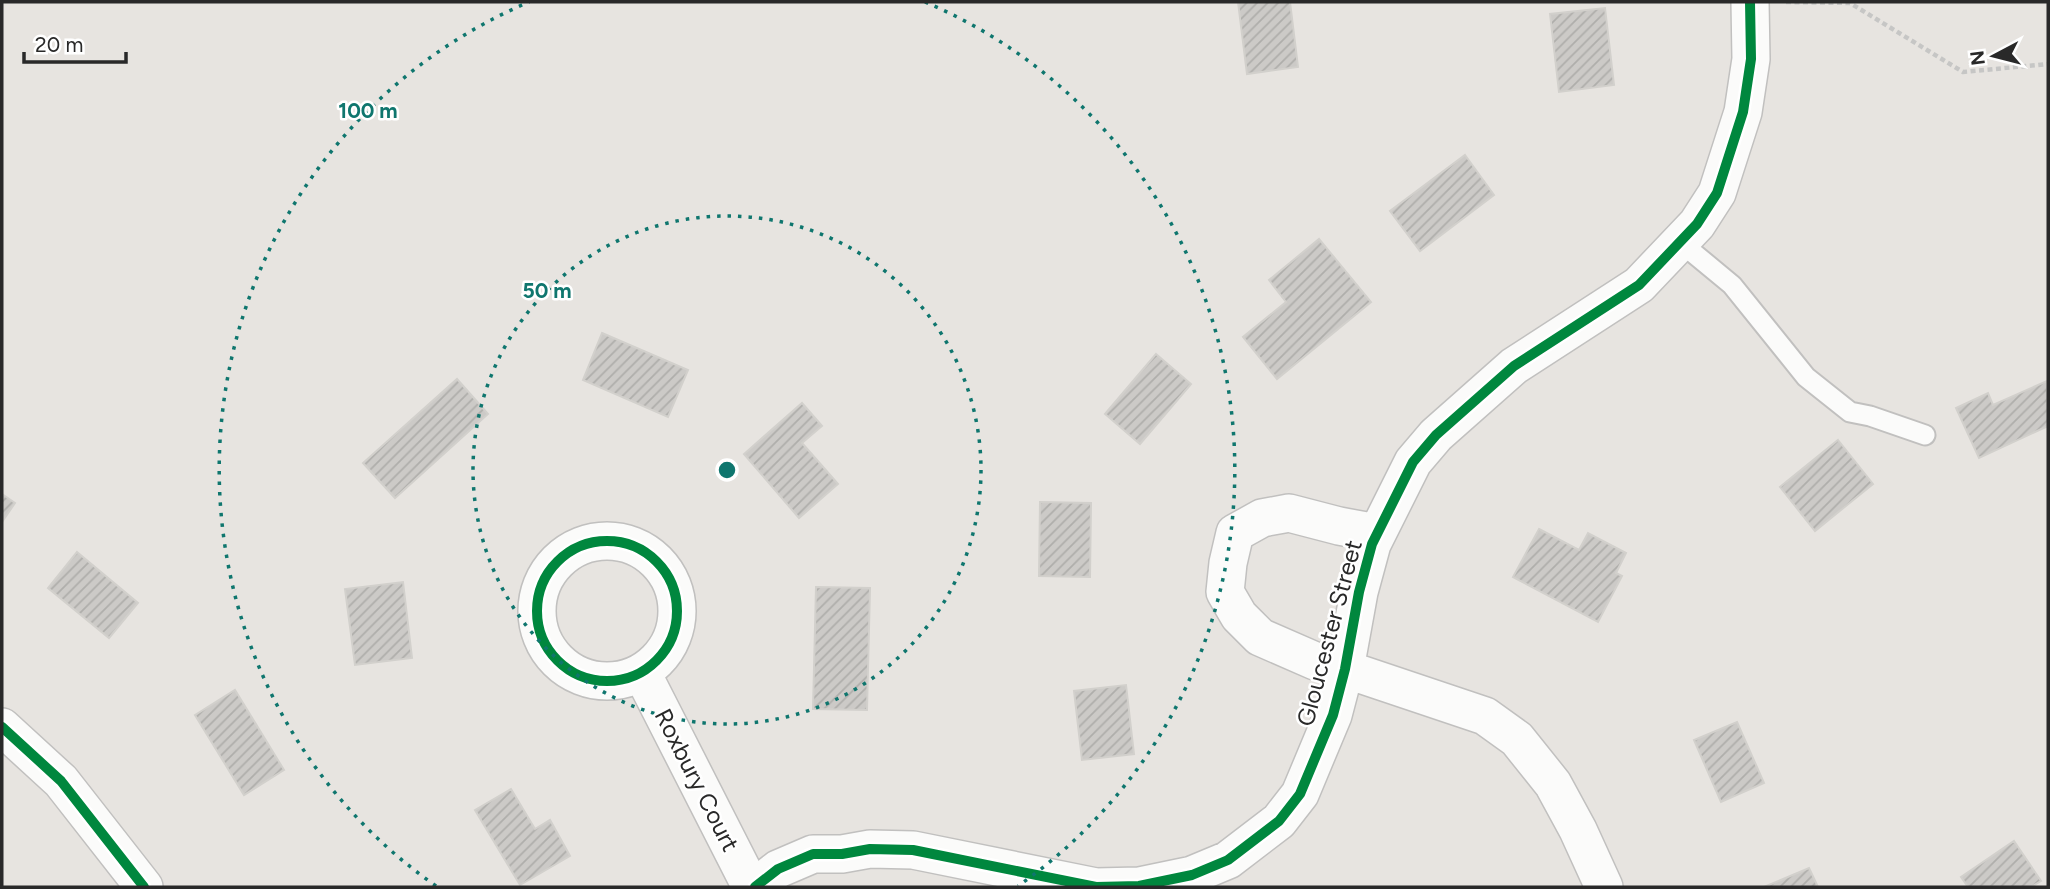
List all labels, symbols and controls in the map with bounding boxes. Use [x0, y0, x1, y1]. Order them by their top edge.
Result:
scale bar [24, 21, 126, 65]
north arrow [1959, 21, 2029, 91]
text: 20 m [35, 32, 83, 57]
text: N [1965, 49, 1990, 67]
text: 100 m [338, 98, 398, 123]
text: 50 m [522, 278, 572, 303]
centre of rings [715, 458, 739, 482]
street label: Gloucester Street [1290, 537, 1368, 729]
street label: Roxbury Court [649, 704, 745, 856]

